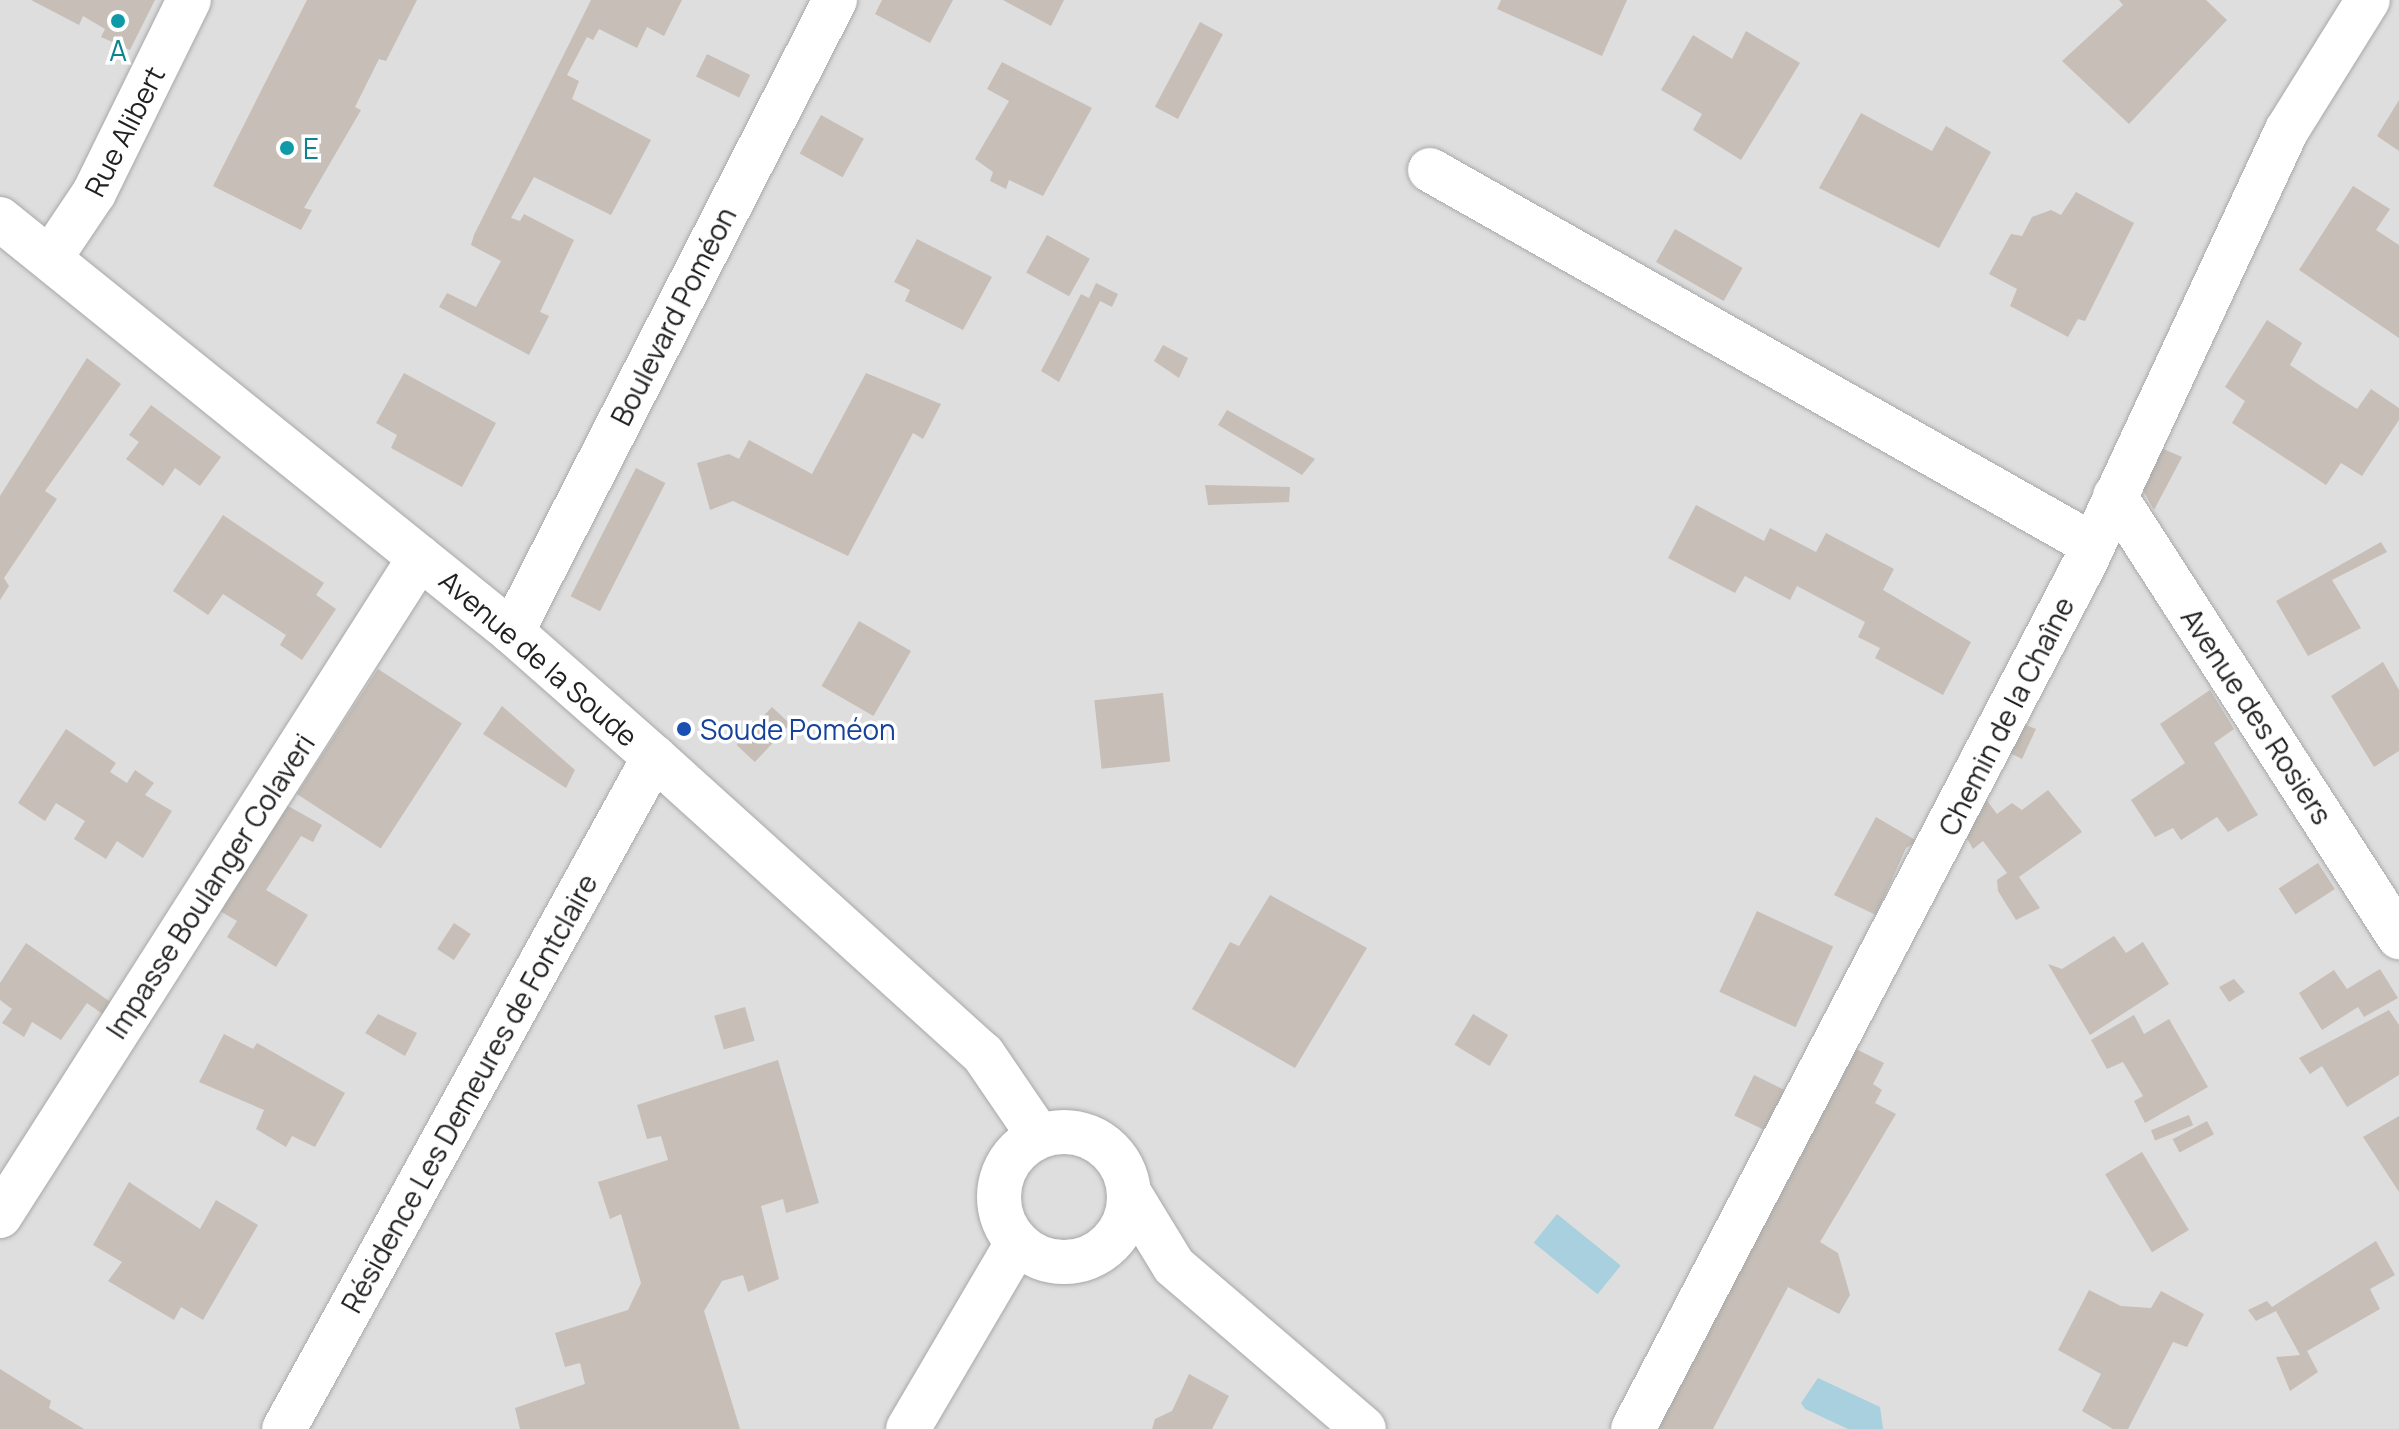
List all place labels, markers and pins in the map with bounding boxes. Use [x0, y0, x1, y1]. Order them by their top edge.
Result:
marker: A [109, 12, 127, 30]
place label: A [109, 33, 127, 67]
place label: E [303, 131, 319, 165]
marker: E [278, 139, 296, 157]
place label: Soude Poméon [700, 712, 896, 746]
marker: Soude Poméon [675, 720, 693, 738]

